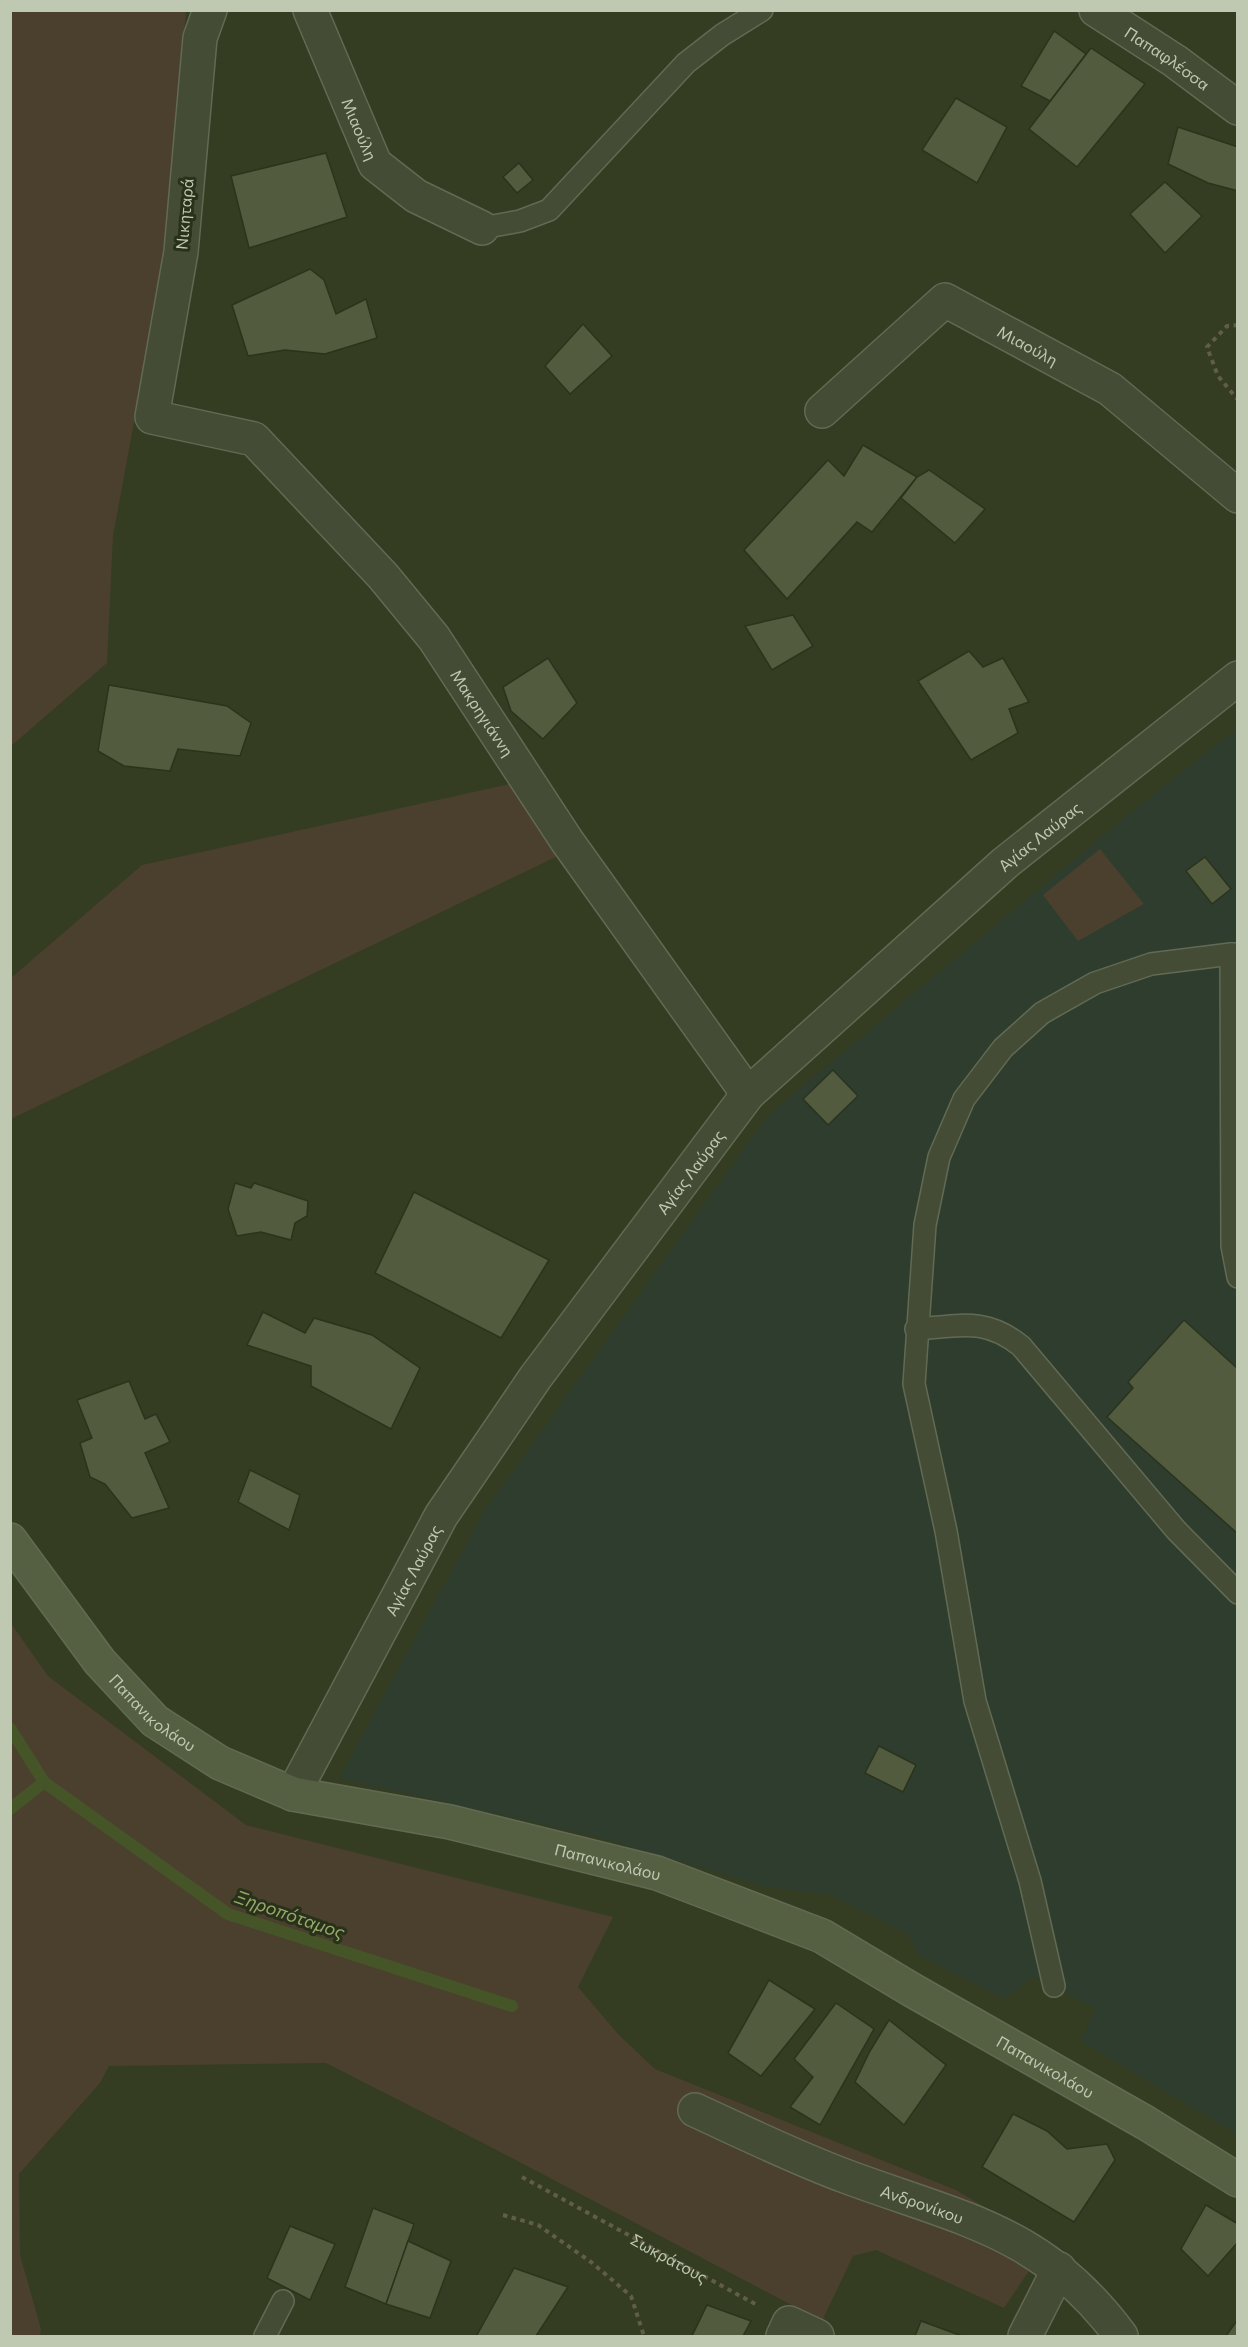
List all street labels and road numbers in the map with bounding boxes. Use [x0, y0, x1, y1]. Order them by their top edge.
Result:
street label: Παπαφλέσσα [1122, 22, 1214, 93]
street label: Μιαούλη [339, 95, 382, 163]
street label: Νικηταρά [171, 178, 197, 250]
street label: Μιαούλη [995, 321, 1061, 369]
street label: Μακρηγιάννη [447, 665, 518, 760]
street label: Αγίας Λαύρας [994, 797, 1084, 875]
street label: Αγίας Λαύρας [652, 1126, 728, 1217]
street label: Αγίας Λαύρας [380, 1521, 444, 1619]
street label: Παπανικολάου [106, 1669, 200, 1755]
street label: Παπανικολάου [553, 1839, 663, 1883]
street label: Παπανικολάου [994, 2031, 1098, 2101]
street label: Ανδρονίκου [878, 2180, 967, 2227]
street label: Σωκράτους [628, 2229, 711, 2286]

